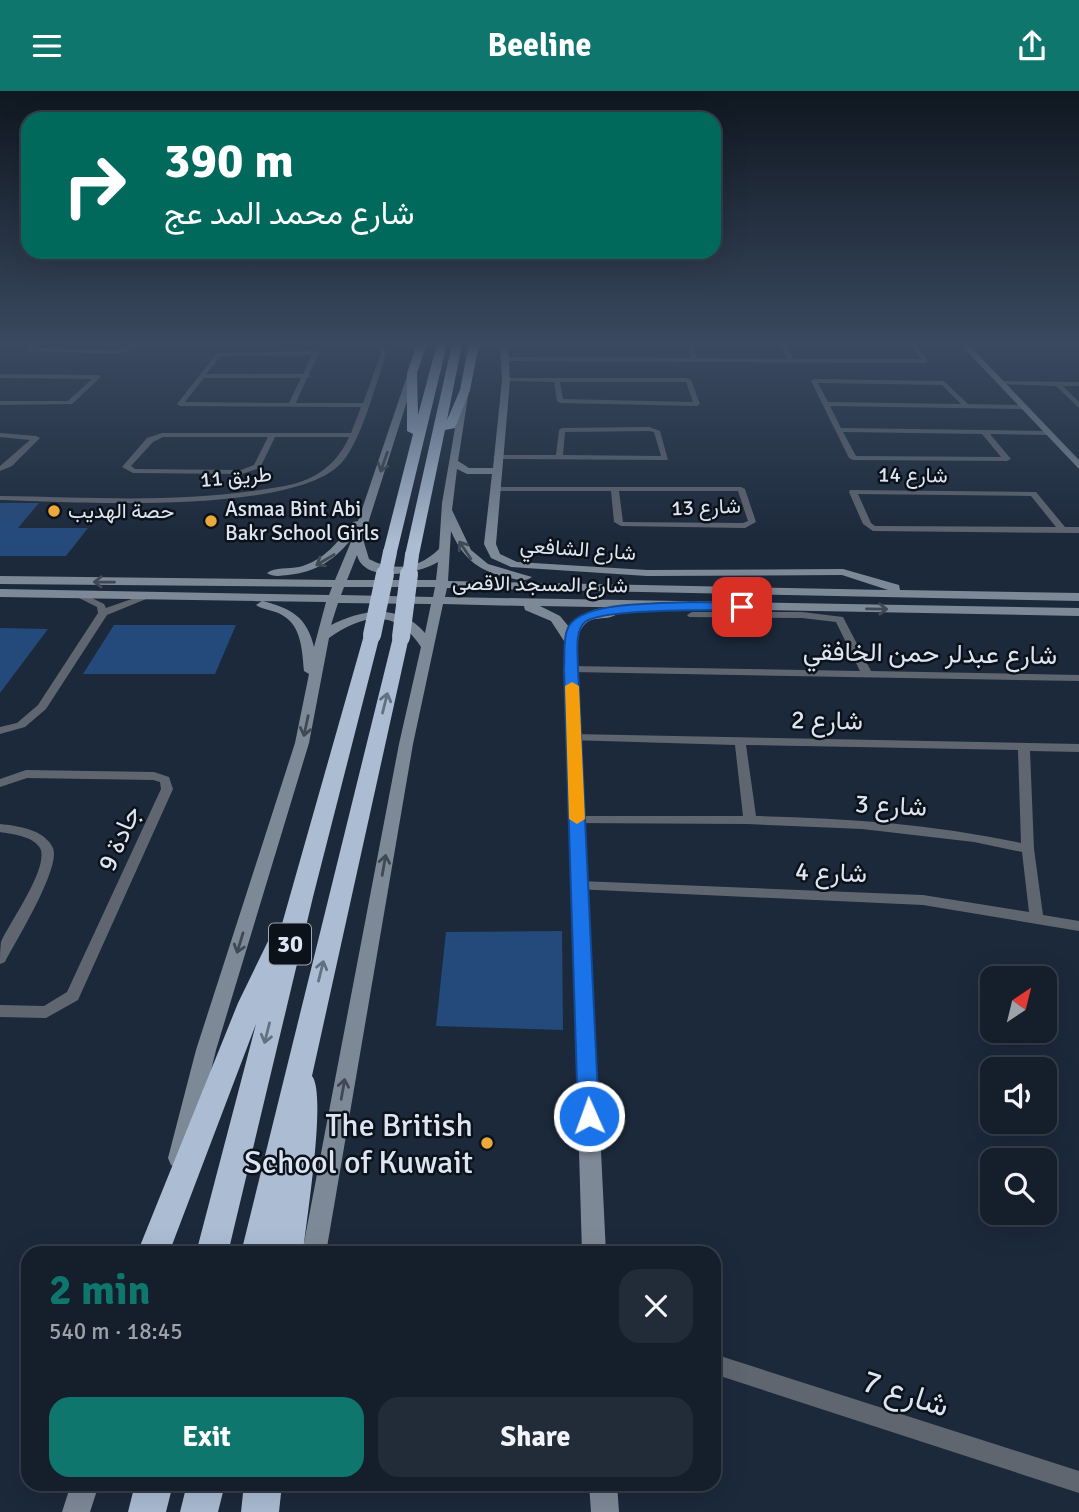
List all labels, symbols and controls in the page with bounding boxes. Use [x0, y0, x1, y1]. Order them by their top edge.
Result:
text: Beeline [488, 26, 591, 65]
icon: menu [28, 27, 66, 65]
icon: share [1013, 27, 1051, 65]
text: 390 m [164, 131, 294, 191]
icon: right [49, 140, 140, 231]
text: شارع محمد المد عج [164, 194, 414, 233]
one-way arrow [377, 450, 389, 472]
street label: طريق 11 [199, 461, 273, 493]
street label: شارع 14 [878, 461, 948, 490]
street label: شارع 13 [671, 493, 741, 522]
place label: Asmaa Bint Abi Bakr School Girls [225, 496, 379, 546]
place label: حصة الهديب [68, 498, 174, 524]
marker: حصة الهديب [46, 503, 62, 519]
marker: Asmaa Bint Abi Bakr School Girls [203, 513, 219, 529]
street label: شارع الشافعي [519, 532, 637, 570]
one-way arrow [458, 541, 473, 560]
one-way arrow [316, 553, 336, 567]
street label: شارع المسجد الاقصى [452, 569, 628, 600]
one-way arrow [93, 575, 116, 589]
pin [712, 577, 772, 637]
icon: arrive [723, 588, 761, 626]
one-way arrow [865, 602, 888, 615]
street label: شارع عبدلر حمن الخافقي [803, 636, 1057, 676]
one-way arrow [380, 692, 393, 714]
street label: شارع 2 [791, 704, 863, 739]
one-way arrow [298, 714, 312, 737]
street label: شارع 3 [854, 788, 928, 825]
street label: جادة 9 [91, 801, 148, 876]
one-way arrow [378, 854, 391, 877]
street label: شارع 4 [794, 856, 868, 891]
road number: 30 [269, 923, 311, 965]
one-way arrow [232, 932, 245, 954]
one-way arrow [315, 960, 328, 983]
north arrow [980, 966, 1057, 1043]
map controls [980, 966, 1057, 1225]
one-way arrow [260, 1021, 273, 1044]
button: sound [980, 1057, 1057, 1134]
one-way arrow [337, 1078, 351, 1101]
position arrow [552, 1079, 626, 1153]
place label: The British School of Kuwait [244, 1106, 473, 1182]
marker: The British School of Kuwait [479, 1135, 495, 1151]
button: search [980, 1148, 1057, 1225]
text: 2 min [49, 1265, 150, 1316]
button: close [619, 1269, 693, 1343]
text: 540 m · 18:45 [49, 1317, 183, 1346]
street label: شارع 7 [857, 1361, 954, 1428]
button: Exit [49, 1397, 364, 1477]
button: Share [378, 1397, 693, 1477]

